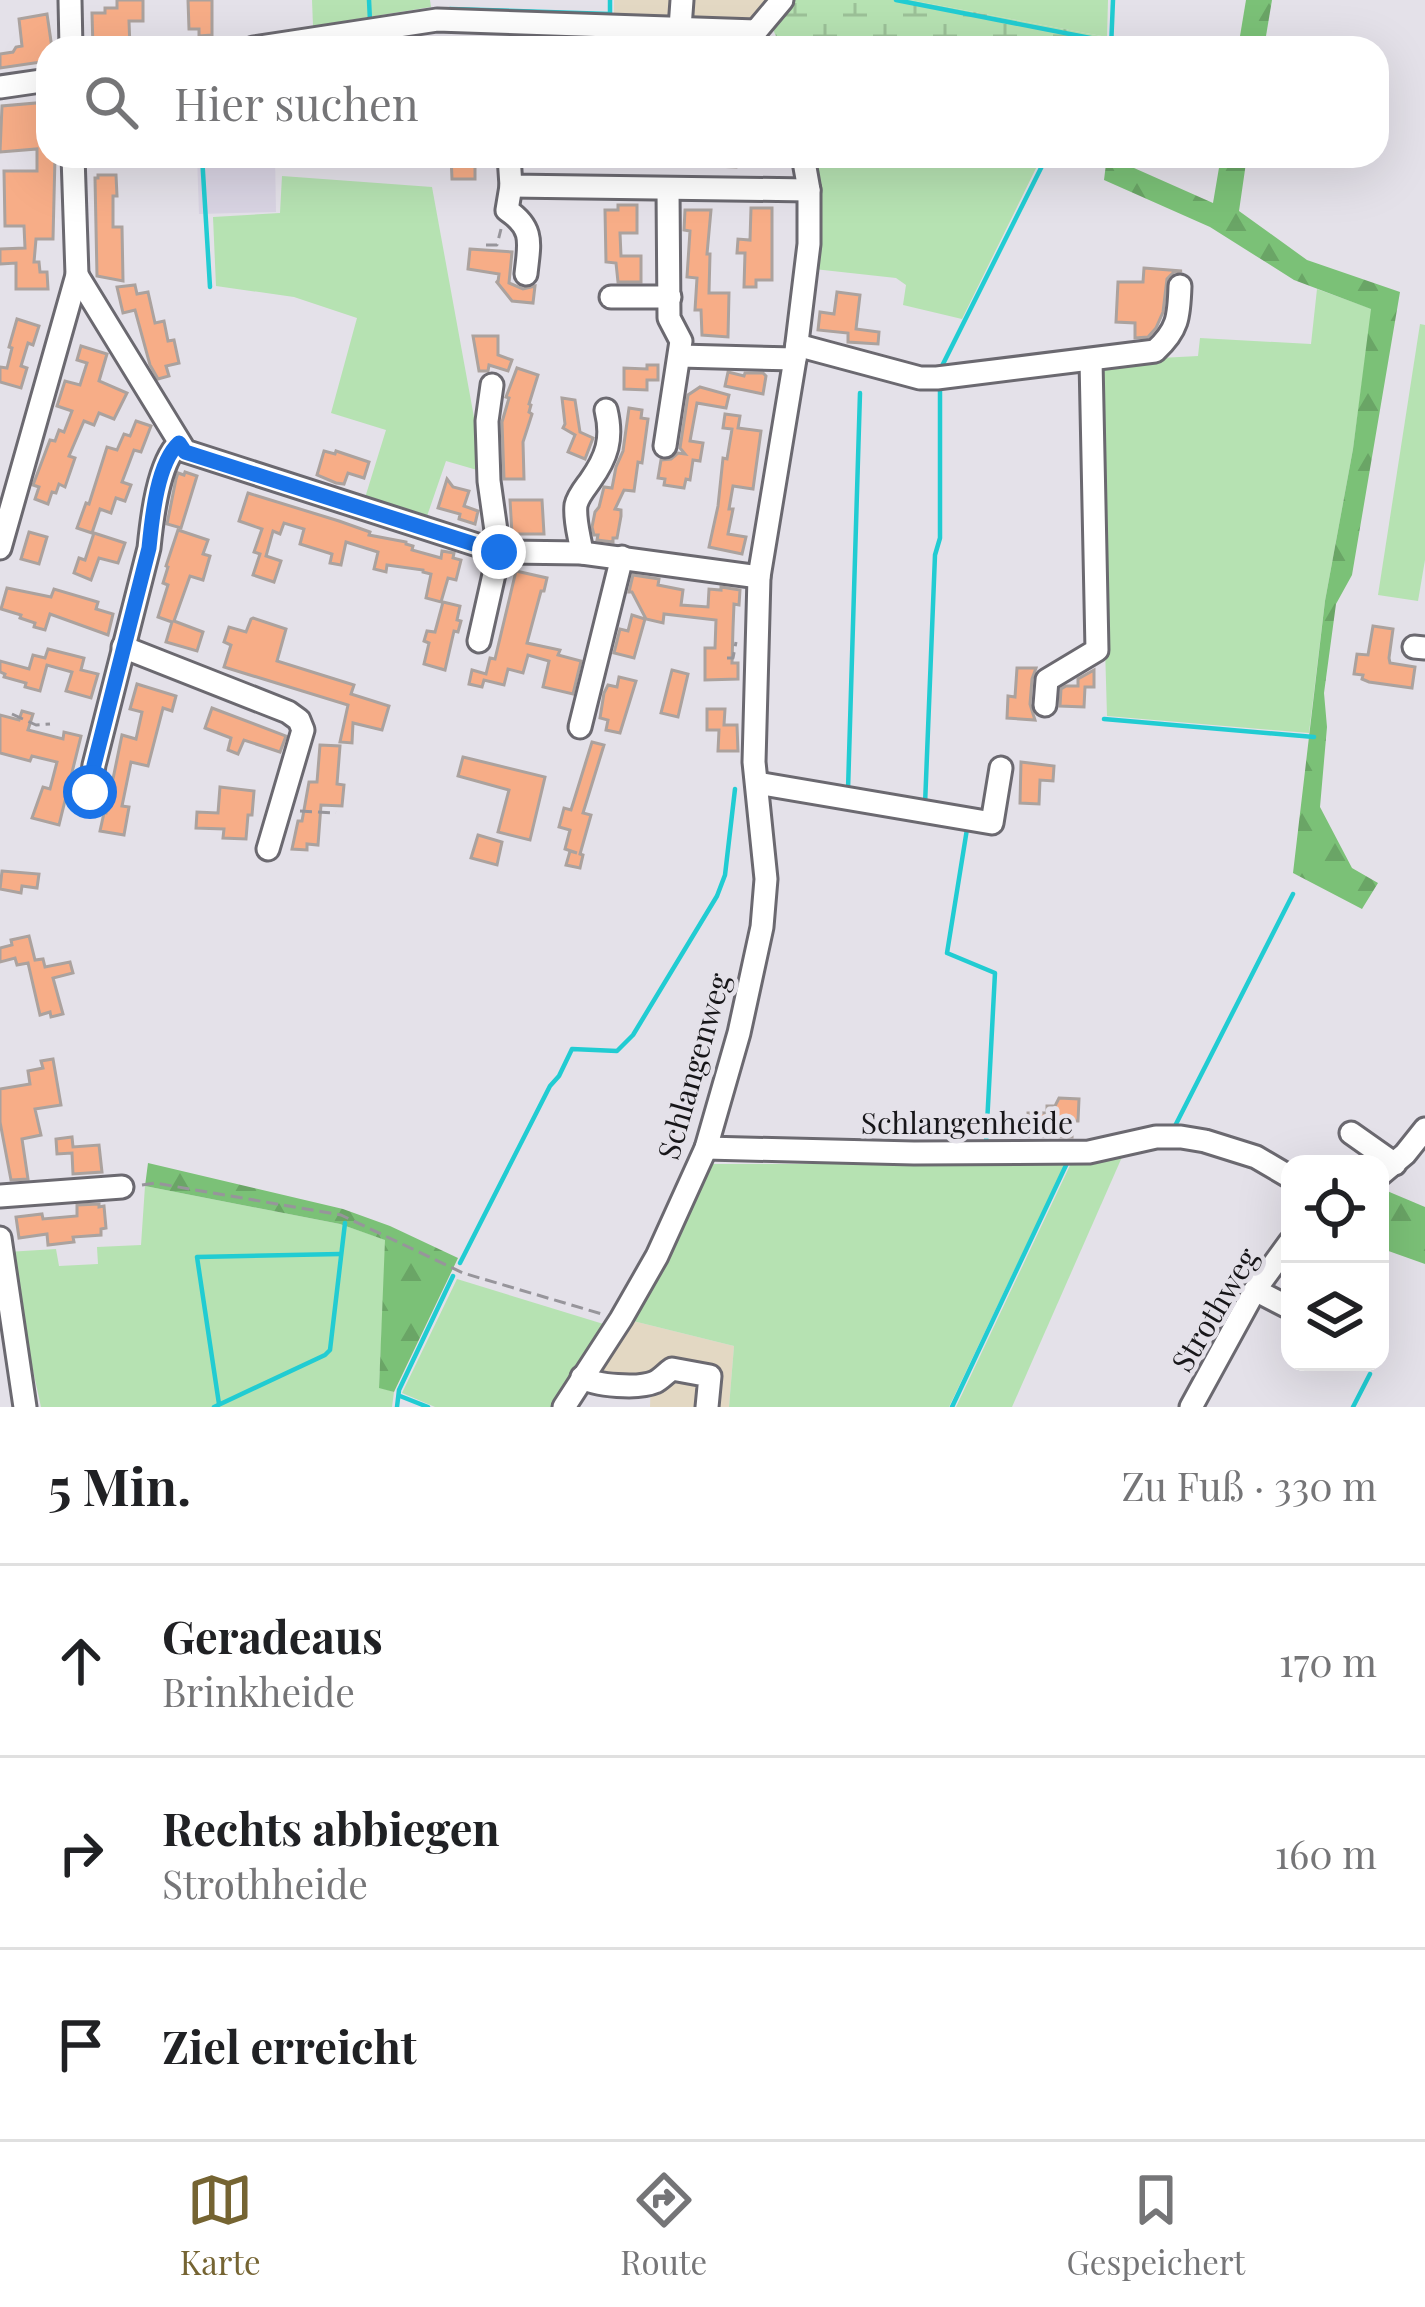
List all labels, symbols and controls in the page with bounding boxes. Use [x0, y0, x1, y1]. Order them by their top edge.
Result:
search box [36, 36, 1389, 168]
icon: search [78, 69, 144, 135]
text: Hier suchen [174, 72, 419, 132]
route end [472, 525, 526, 579]
route start [63, 765, 117, 819]
street label: Schlangenweg [647, 968, 739, 1164]
street label: Schlangenheide [861, 1102, 1073, 1142]
map controls [1281, 1155, 1389, 1371]
button: locate [1281, 1155, 1389, 1263]
street label: Strothweg [1161, 1239, 1267, 1378]
button: layers [1281, 1263, 1389, 1371]
text: 5 Min. [48, 1451, 191, 1519]
text: Zu Fuß · 330 m [1121, 1459, 1377, 1511]
text: Geradeaus [162, 1605, 383, 1665]
icon: ahead [48, 1628, 114, 1694]
text: 170 m [1279, 1635, 1377, 1687]
text: Brinkheide [162, 1665, 355, 1717]
text: Rechts abbiegen [162, 1797, 500, 1857]
icon: right [48, 1820, 114, 1886]
text: 160 m [1275, 1827, 1377, 1879]
text: Strothheide [162, 1857, 368, 1909]
icon: arrive [48, 2012, 114, 2078]
text: Ziel erreicht [162, 2015, 417, 2075]
tab: Karte [180, 2167, 261, 2283]
tab: Route [620, 2167, 707, 2283]
tab: Gespeichert [1067, 2167, 1245, 2283]

